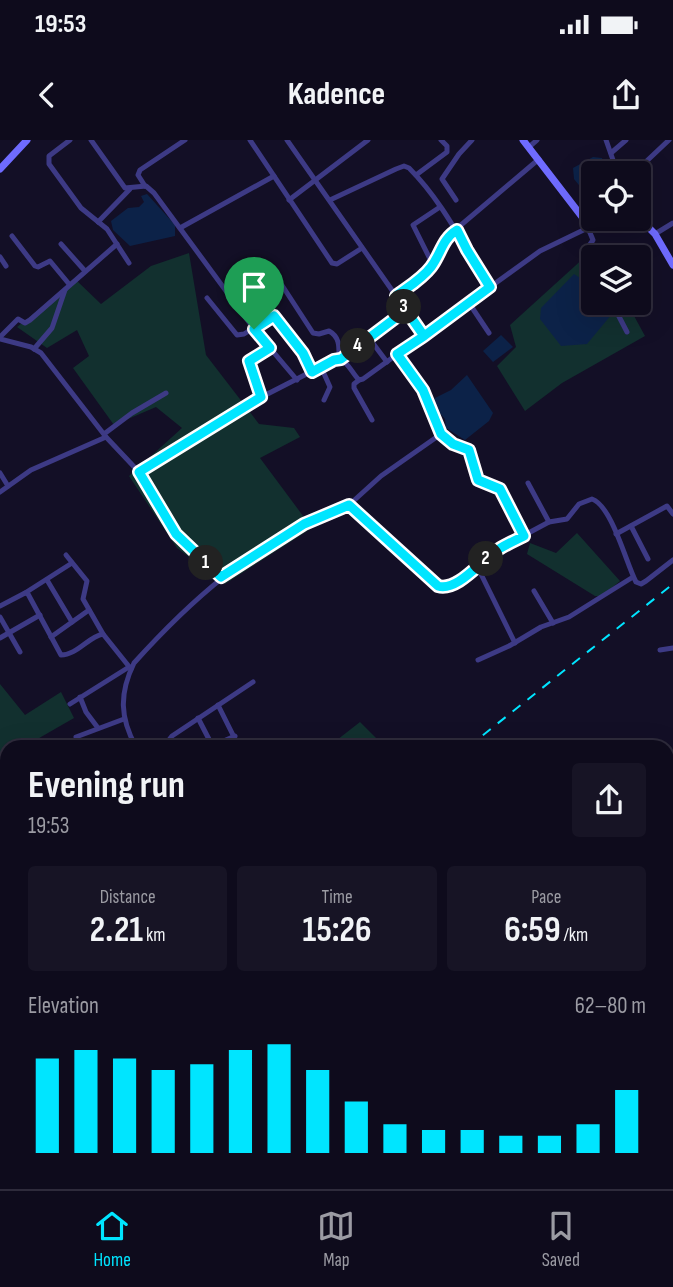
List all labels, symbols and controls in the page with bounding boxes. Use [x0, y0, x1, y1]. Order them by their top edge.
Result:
text: 19:53 [35, 9, 86, 40]
text: Kadence [288, 75, 385, 114]
icon: back [28, 76, 66, 114]
icon: share [607, 76, 645, 114]
map controls [581, 161, 651, 315]
button: locate [581, 161, 651, 231]
button: layers [581, 245, 651, 315]
pin [224, 257, 284, 329]
icon: arrive [235, 268, 273, 306]
pin: 3 [386, 290, 422, 324]
text: 3 [399, 295, 408, 318]
pin: 4 [340, 328, 376, 364]
text: 4 [353, 334, 362, 357]
pin: 2 [468, 542, 504, 576]
pin: 1 [188, 546, 224, 580]
text: 2 [481, 547, 490, 570]
text: 1 [202, 551, 209, 574]
text: Evening run [28, 763, 185, 808]
button: share [572, 763, 646, 837]
text: 19:53 [28, 812, 69, 840]
text: Distance [100, 886, 156, 909]
text: Time [321, 886, 353, 909]
text: Pace [531, 886, 561, 909]
text: 2.21 [90, 909, 143, 952]
text: 15:26 [303, 909, 371, 952]
text: 6:59 [504, 909, 561, 952]
text: km [143, 924, 165, 947]
text: /km [561, 924, 588, 947]
text: Elevation [28, 992, 99, 1020]
text: 62–80 m [575, 992, 646, 1020]
tab: Home [93, 1207, 131, 1272]
tab: Map [317, 1207, 355, 1272]
tab: Saved [542, 1207, 580, 1272]

